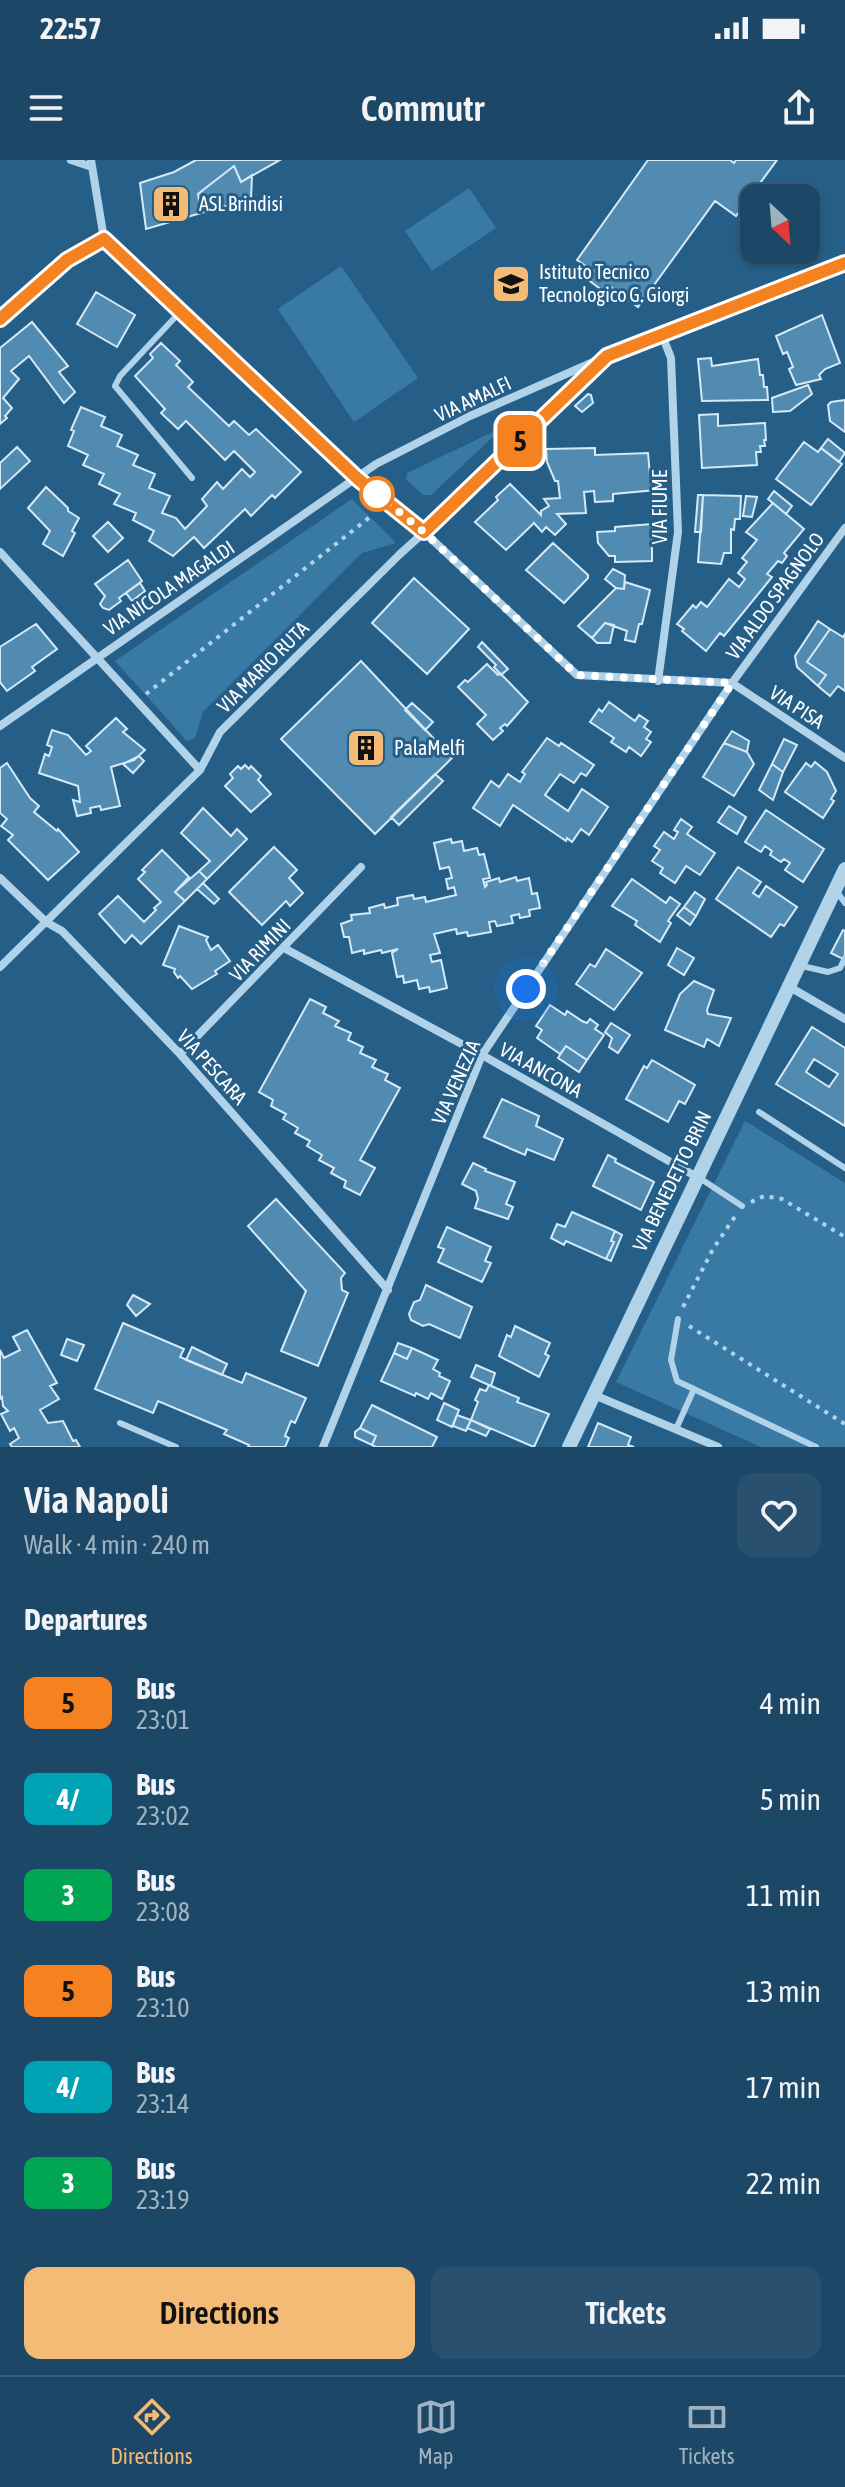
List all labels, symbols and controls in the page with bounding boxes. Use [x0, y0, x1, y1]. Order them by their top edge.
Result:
text: 22:57 [40, 11, 102, 45]
icon: menu [24, 86, 68, 130]
icon: share [777, 86, 821, 130]
text: Commutr [361, 87, 484, 129]
building icon: ASL Brindisi [150, 183, 192, 225]
north arrow [740, 184, 820, 264]
map controls [740, 184, 820, 264]
place label: ASL Brindisi [199, 192, 283, 215]
place label: Istituto Tecnico Tecnologico G. Giorgi [539, 260, 689, 306]
school or university icon: Istituto Tecnico Tecnologico G. Giorgi [490, 263, 532, 305]
street label: VIA AMALFI [431, 371, 515, 426]
line badge: 5 [494, 415, 546, 467]
text: 5 [513, 425, 527, 457]
street label: VIA FIUME [648, 469, 671, 544]
unlabelled marker [360, 477, 394, 511]
street label: VIA ALDO SPAGNOLO [721, 528, 828, 664]
street label: VIA NICOLA MAGALDI [99, 535, 238, 640]
street label: VIA MARIO RUTA [212, 616, 313, 717]
street label: VIA PISA [766, 680, 829, 733]
building icon: PalaMelfi [345, 727, 387, 769]
place label: PalaMelfi [394, 736, 465, 759]
street label: VIA RIMINI [224, 914, 295, 986]
your location [506, 969, 546, 1009]
street label: VIA PESCARA [173, 1025, 252, 1109]
street label: VIA VENEZIA [427, 1036, 484, 1128]
street label: VIA ANCONA [496, 1037, 587, 1102]
street label: VIA BENEDETTO BRIN [628, 1107, 716, 1255]
button: heart [737, 1473, 821, 1557]
text: Via Napoli [24, 1478, 169, 1521]
text: Walk · 4 min · 240 m [24, 1530, 210, 1560]
text: Departures [24, 1602, 147, 1636]
text: Bus [136, 1671, 175, 1705]
text: 4 min [760, 1686, 821, 1720]
text: 5 [61, 1687, 75, 1719]
text: 23:01 [136, 1705, 190, 1735]
text: Bus [136, 1767, 175, 1801]
text: 5 min [760, 1782, 821, 1816]
text: 4/ [57, 1783, 79, 1815]
text: 23:02 [136, 1801, 190, 1831]
text: Bus [136, 1863, 175, 1897]
text: 11 min [746, 1878, 821, 1912]
text: 3 [61, 1879, 75, 1911]
text: 23:08 [136, 1897, 190, 1927]
text: Bus [136, 1959, 175, 1993]
text: 13 min [746, 1974, 821, 2008]
text: 5 [61, 1975, 75, 2007]
text: 23:10 [136, 1993, 190, 2023]
text: Bus [136, 2055, 175, 2089]
text: 17 min [746, 2070, 821, 2104]
text: 4/ [57, 2071, 79, 2103]
text: 23:14 [136, 2089, 190, 2119]
text: Bus [136, 2151, 175, 2185]
text: 22 min [746, 2166, 821, 2200]
text: 3 [61, 2167, 75, 2199]
text: 23:19 [136, 2185, 190, 2215]
button: Directions [24, 2267, 415, 2359]
button: Tickets [431, 2267, 821, 2359]
tab: Directions [111, 2395, 193, 2469]
tab: Map [414, 2395, 458, 2469]
tab: Tickets [679, 2395, 734, 2469]

